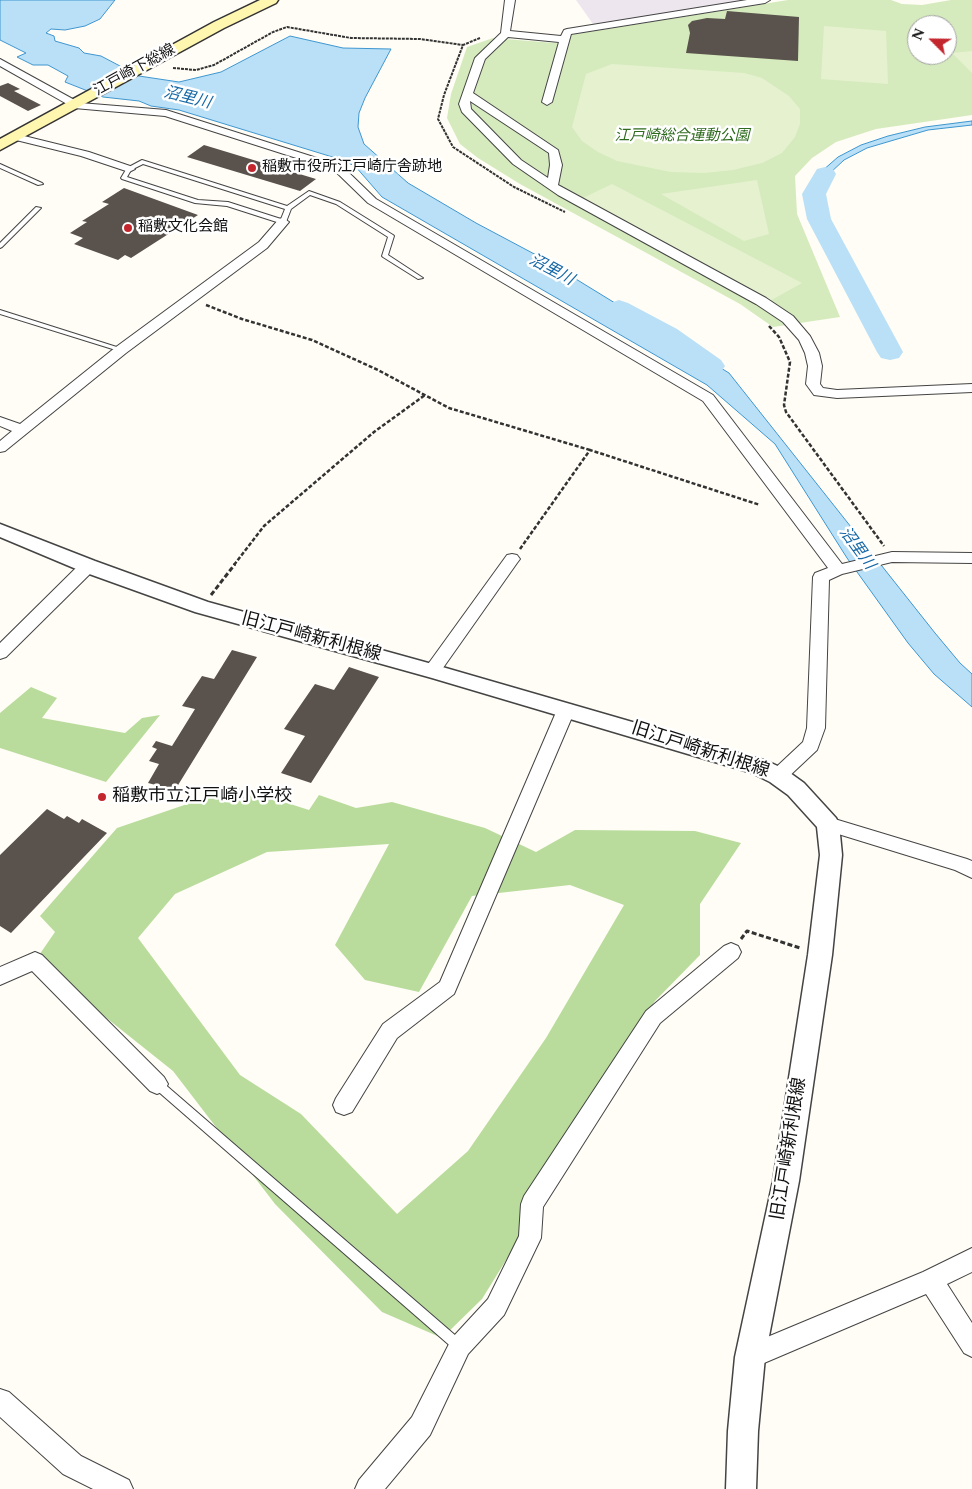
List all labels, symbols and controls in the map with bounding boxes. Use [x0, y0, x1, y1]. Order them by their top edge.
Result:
north arrow [907, 15, 957, 65]
text: N [907, 25, 931, 44]
street label: 江戸崎下総線 [91, 41, 179, 101]
water label: 沼里川 [161, 84, 213, 114]
park label: 江戸崎総合運動公園 [615, 128, 749, 146]
place label: 稲敷市役所江戸崎庁舎跡地 [262, 159, 442, 177]
marker: 稲敷市役所江戸崎庁舎跡地 [246, 162, 258, 174]
place label: 稲敷文化会館 [138, 219, 228, 237]
marker: 稲敷文化会館 [122, 222, 134, 234]
water label: 沼里川 [525, 251, 577, 291]
water label: 沼里川 [834, 524, 878, 574]
street label: 旧江戸崎新利根線 [239, 609, 383, 667]
street label: 旧江戸崎新利根線 [628, 718, 772, 784]
place label: 稲敷市立江戸崎小学校 [112, 786, 292, 808]
marker: 稲敷市立江戸崎小学校 [96, 791, 108, 803]
street label: 旧江戸崎新利根線 [768, 1076, 812, 1222]

